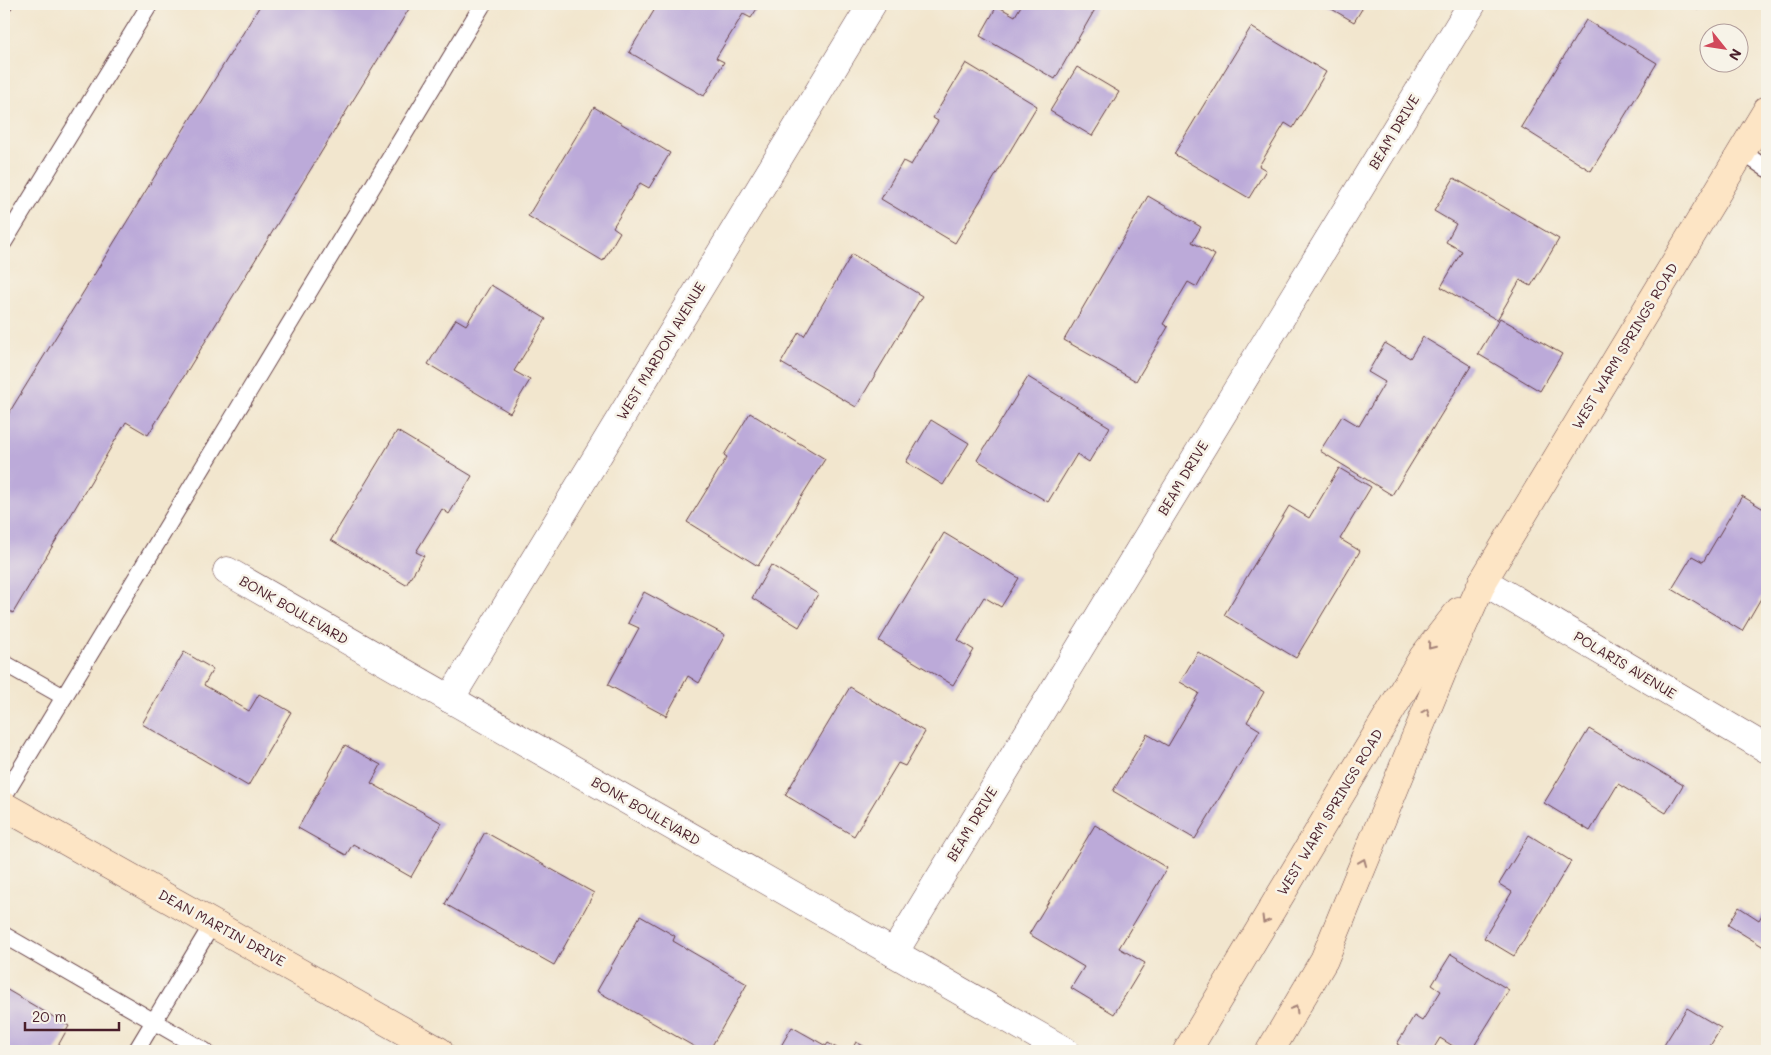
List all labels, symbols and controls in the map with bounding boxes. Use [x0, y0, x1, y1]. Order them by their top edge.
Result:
north arrow [1698, 22, 1748, 72]
text: N [1725, 45, 1747, 64]
street label: BEAM DRIVE [1364, 91, 1423, 173]
street label: WEST WARM SPRINGS ROAD [1567, 259, 1682, 433]
street label: WEST MARDON AVENUE [612, 278, 709, 423]
street label: BEAM DRIVE [1153, 437, 1212, 519]
street label: BONK BOULEVARD [236, 571, 352, 648]
street label: POLARIS AVENUE [1570, 626, 1680, 703]
one-way arrow [1427, 641, 1436, 650]
one-way arrow [1419, 708, 1430, 717]
street label: WEST WARM SPRINGS ROAD [1272, 725, 1387, 899]
street label: BONK BOULEVARD [588, 772, 704, 849]
street label: BEAM DRIVE [942, 783, 1001, 865]
one-way arrow [1357, 858, 1367, 867]
street label: DEAN MARTIN DRIVE [155, 885, 289, 970]
one-way arrow [1262, 915, 1272, 924]
scale bar [25, 1000, 119, 1032]
text: 20 m [32, 1006, 66, 1026]
one-way arrow [1288, 1006, 1298, 1015]

